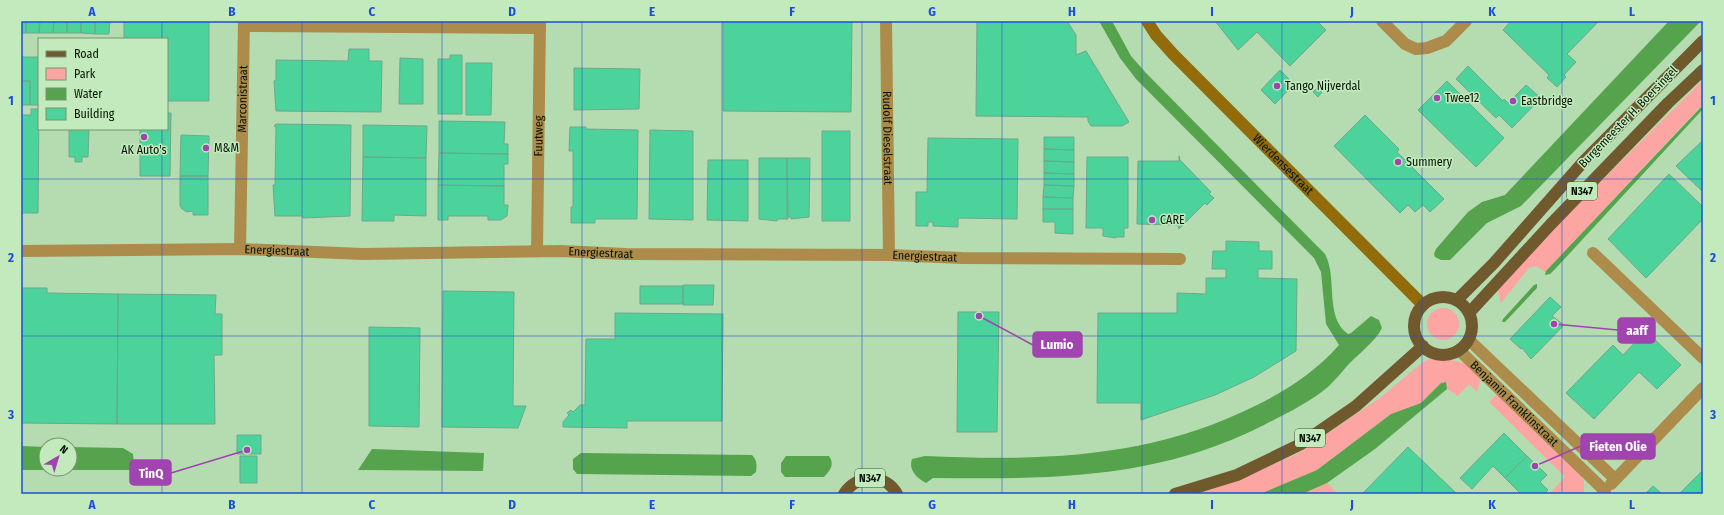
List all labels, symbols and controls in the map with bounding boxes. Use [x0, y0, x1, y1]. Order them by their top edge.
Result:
text: A [87, 4, 96, 19]
text: B [228, 4, 236, 19]
text: C [369, 4, 376, 19]
text: D [508, 4, 516, 19]
text: E [649, 4, 655, 19]
text: F [789, 4, 795, 19]
text: G [928, 4, 936, 19]
text: H [1068, 4, 1076, 19]
text: I [1210, 4, 1214, 19]
text: J [1349, 4, 1354, 19]
text: K [1488, 4, 1496, 19]
text: L [1629, 4, 1635, 19]
legend [38, 38, 168, 130]
text: Road [74, 47, 99, 61]
street label: Burgemeester H. Boersingel [1576, 63, 1680, 171]
street label: Marconistraat [235, 65, 250, 133]
text: Park [74, 67, 96, 81]
place label: Tango Nijverdal [1285, 79, 1361, 93]
marker: Tango Nijverdal [1272, 81, 1282, 91]
text: Water [74, 87, 103, 101]
street label: Rudolf Dieselstraat [880, 91, 895, 185]
place label: Twee12 [1445, 91, 1479, 105]
text: 1 [8, 93, 14, 108]
marker: Twee12 [1432, 93, 1442, 103]
text: 1 [1710, 93, 1716, 108]
place label: Eastbridge [1521, 94, 1573, 108]
marker: Eastbridge [1508, 96, 1518, 106]
text: Building [74, 107, 115, 121]
street label: Fuutweg [531, 115, 546, 156]
street label: Wierdensestraat [1250, 131, 1316, 198]
marker: AK Auto's [139, 132, 149, 142]
place label: M&M [214, 141, 239, 155]
place label: AK Auto's [121, 143, 167, 157]
marker: M&M [201, 143, 211, 153]
place label: Summery [1406, 155, 1453, 169]
marker: Summery [1393, 157, 1403, 167]
road number: N347 [1567, 182, 1597, 200]
place label: CARE [1160, 213, 1185, 227]
marker: CARE [1147, 215, 1157, 225]
street label: Energiestraat [244, 242, 310, 259]
street label: Energiestraat [568, 244, 633, 261]
street label: Energiestraat [892, 248, 958, 265]
text: 2 [7, 250, 14, 265]
text: 2 [1709, 250, 1716, 265]
callout: aaff [1618, 318, 1655, 343]
text: aaff [1626, 323, 1649, 338]
callout: Lumio [1033, 332, 1082, 357]
text: Lumio [1041, 337, 1073, 352]
street label: Benjamin Franklinstraat [1468, 358, 1561, 449]
text: 3 [7, 407, 14, 422]
text: 3 [1709, 407, 1716, 422]
road number: N347 [1295, 429, 1325, 447]
callout: Fieten Olie [1581, 434, 1655, 459]
north arrow [38, 437, 78, 477]
text: Fieten Olie [1589, 439, 1647, 454]
text: N [57, 442, 70, 457]
callout: TinQ [130, 460, 171, 485]
text: TinQ [139, 466, 164, 481]
road number: N347 [855, 469, 885, 487]
text: A [87, 497, 96, 512]
text: B [228, 497, 236, 512]
text: C [369, 497, 376, 512]
text: D [508, 497, 516, 512]
text: E [649, 497, 655, 512]
text: F [789, 497, 795, 512]
text: G [928, 497, 936, 512]
text: H [1068, 497, 1076, 512]
text: I [1210, 497, 1214, 512]
text: J [1349, 497, 1354, 512]
text: K [1488, 497, 1496, 512]
text: L [1629, 497, 1635, 512]

